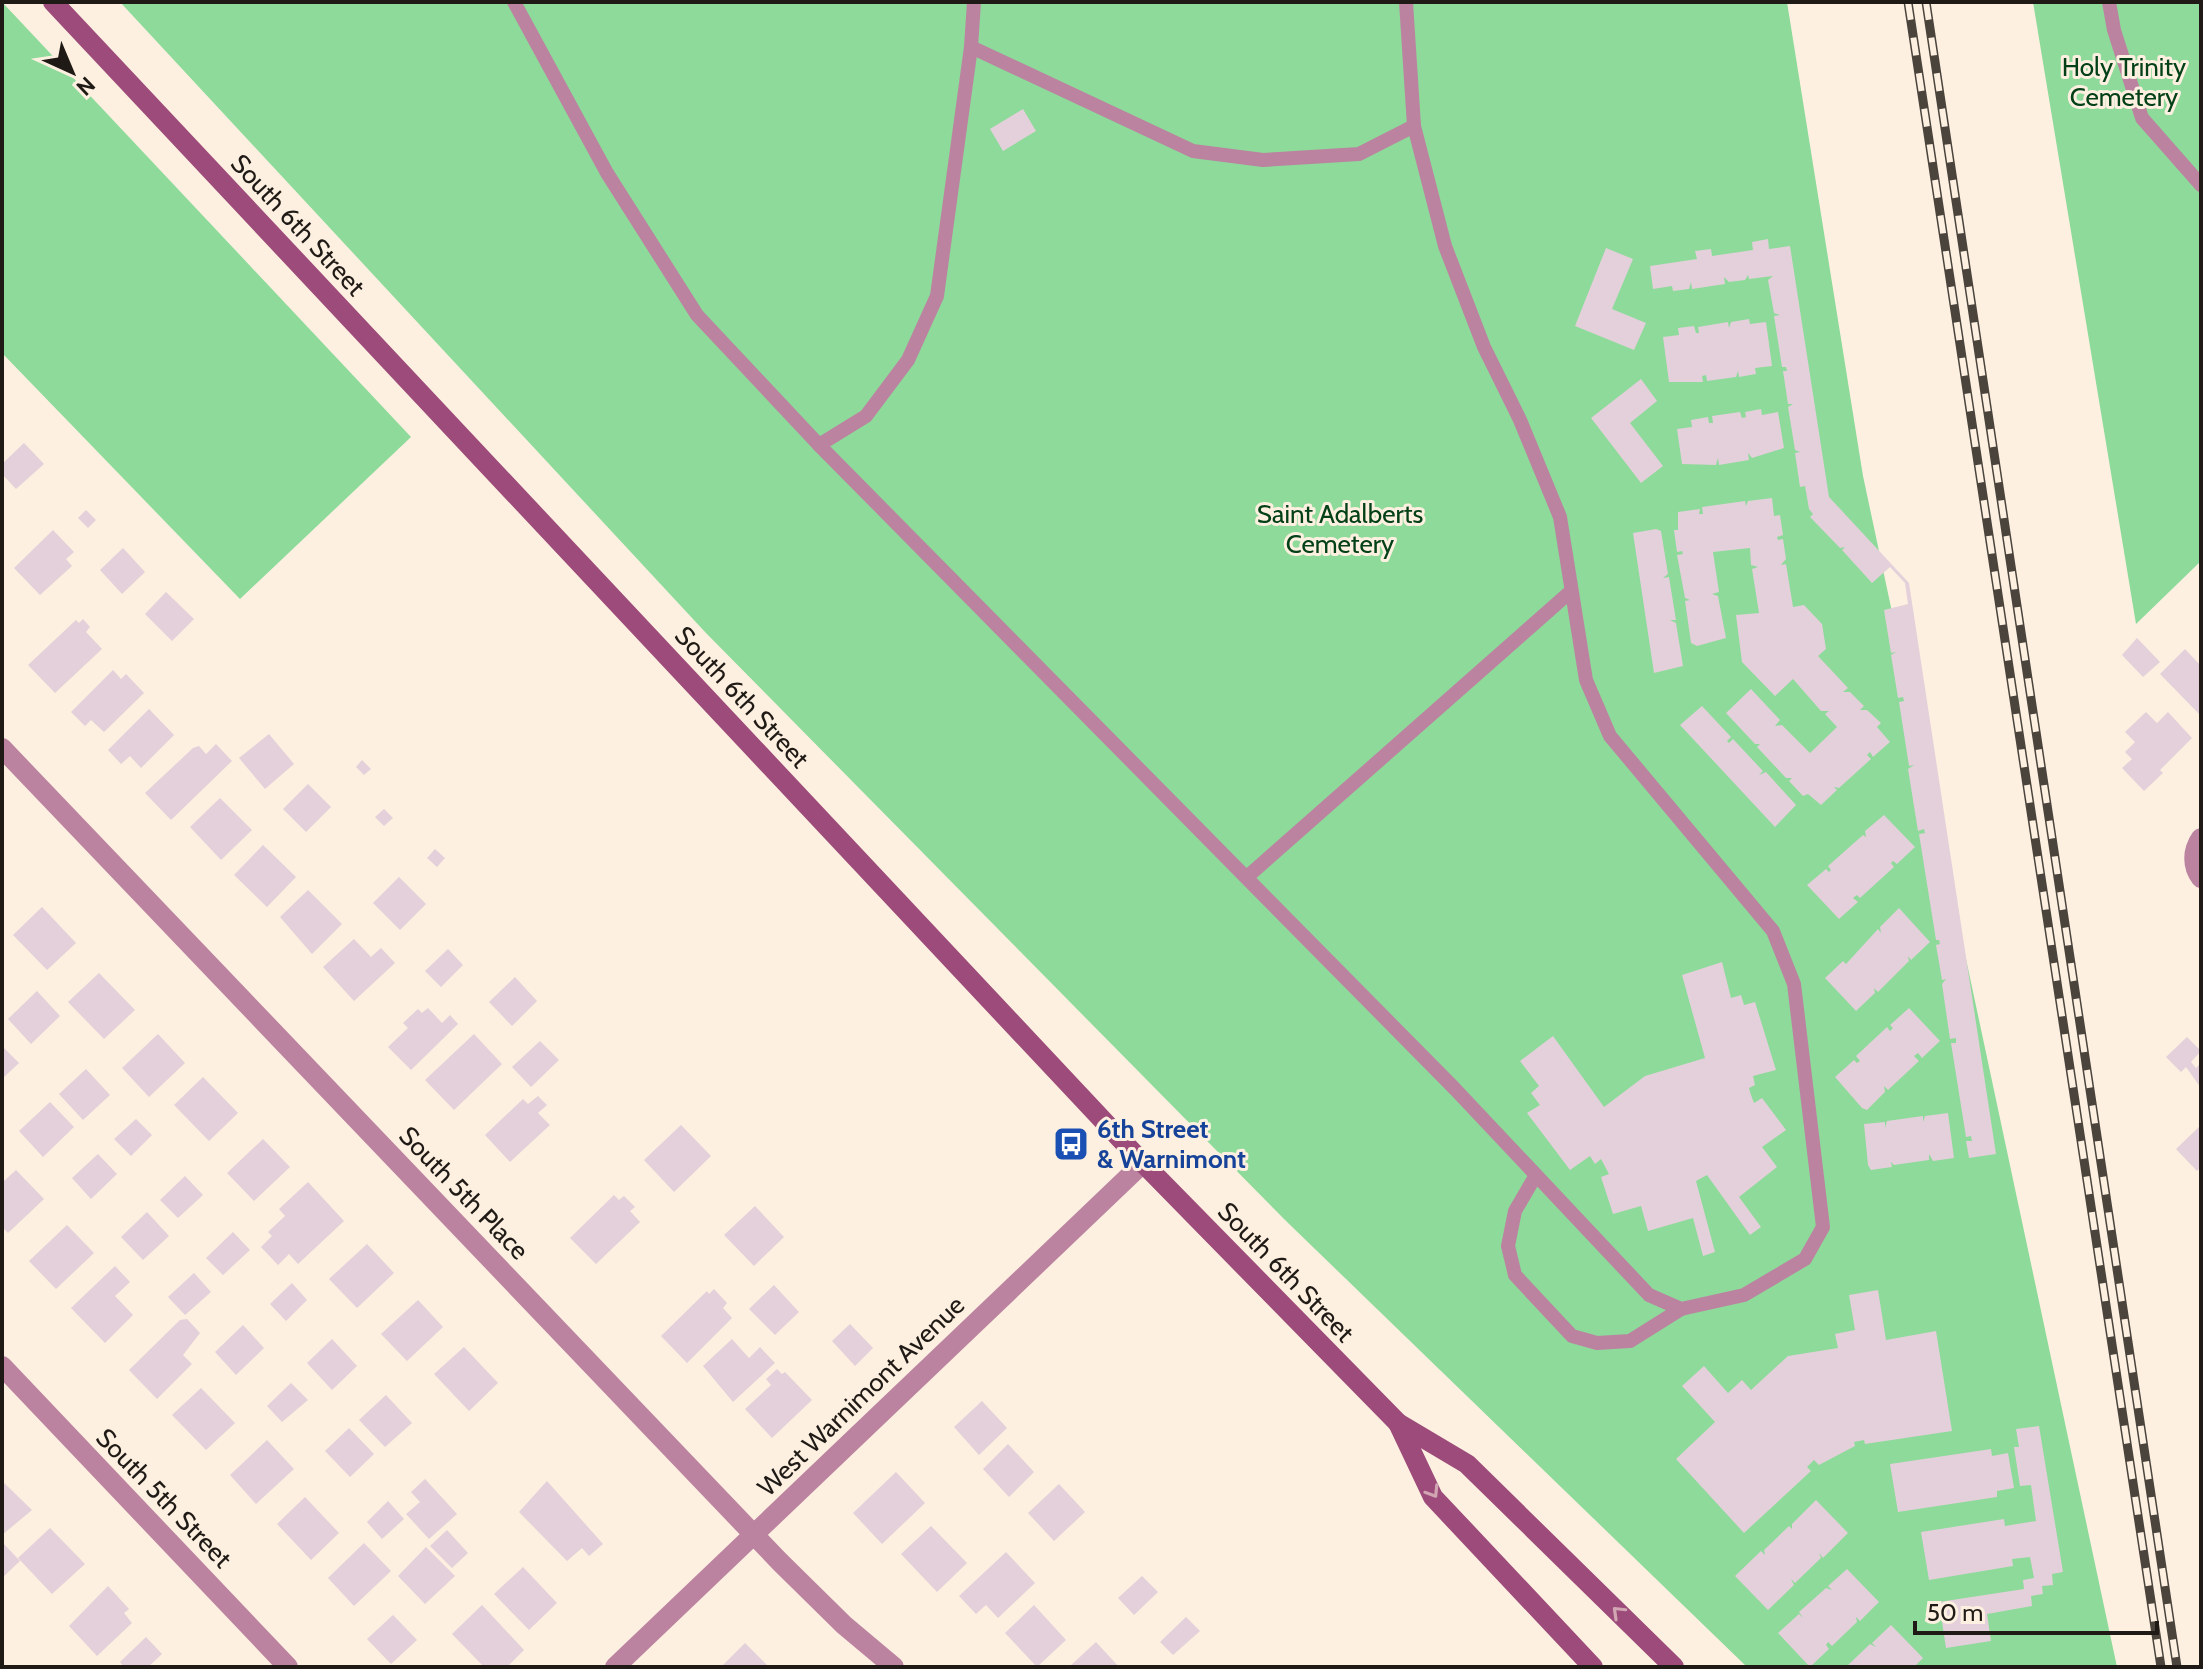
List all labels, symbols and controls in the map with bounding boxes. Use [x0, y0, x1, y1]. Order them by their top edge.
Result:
north arrow [32, 32, 112, 112]
park label: Holy Trinity Cemetery [2062, 51, 2186, 113]
text: N [71, 71, 101, 101]
street label: South 6th Street [224, 147, 372, 303]
park label: Saint Adalberts Cemetery [1257, 498, 1423, 560]
street label: South 6th Street [668, 619, 816, 775]
place label: 6th Street & Warnimont [1097, 1113, 1246, 1175]
street label: South 5th Place [392, 1120, 536, 1266]
bus stop icon: 6th Street & Warnimont [1052, 1125, 1090, 1163]
street label: South 6th Street [1211, 1195, 1361, 1349]
street label: West Warnimont Avenue [751, 1289, 971, 1503]
street label: South 5th Street [89, 1422, 239, 1575]
one-way arrow [1423, 1484, 1438, 1498]
scale bar [1915, 1585, 2157, 1635]
text: 50 m [1927, 1598, 1983, 1627]
one-way arrow [1613, 1607, 1627, 1622]

